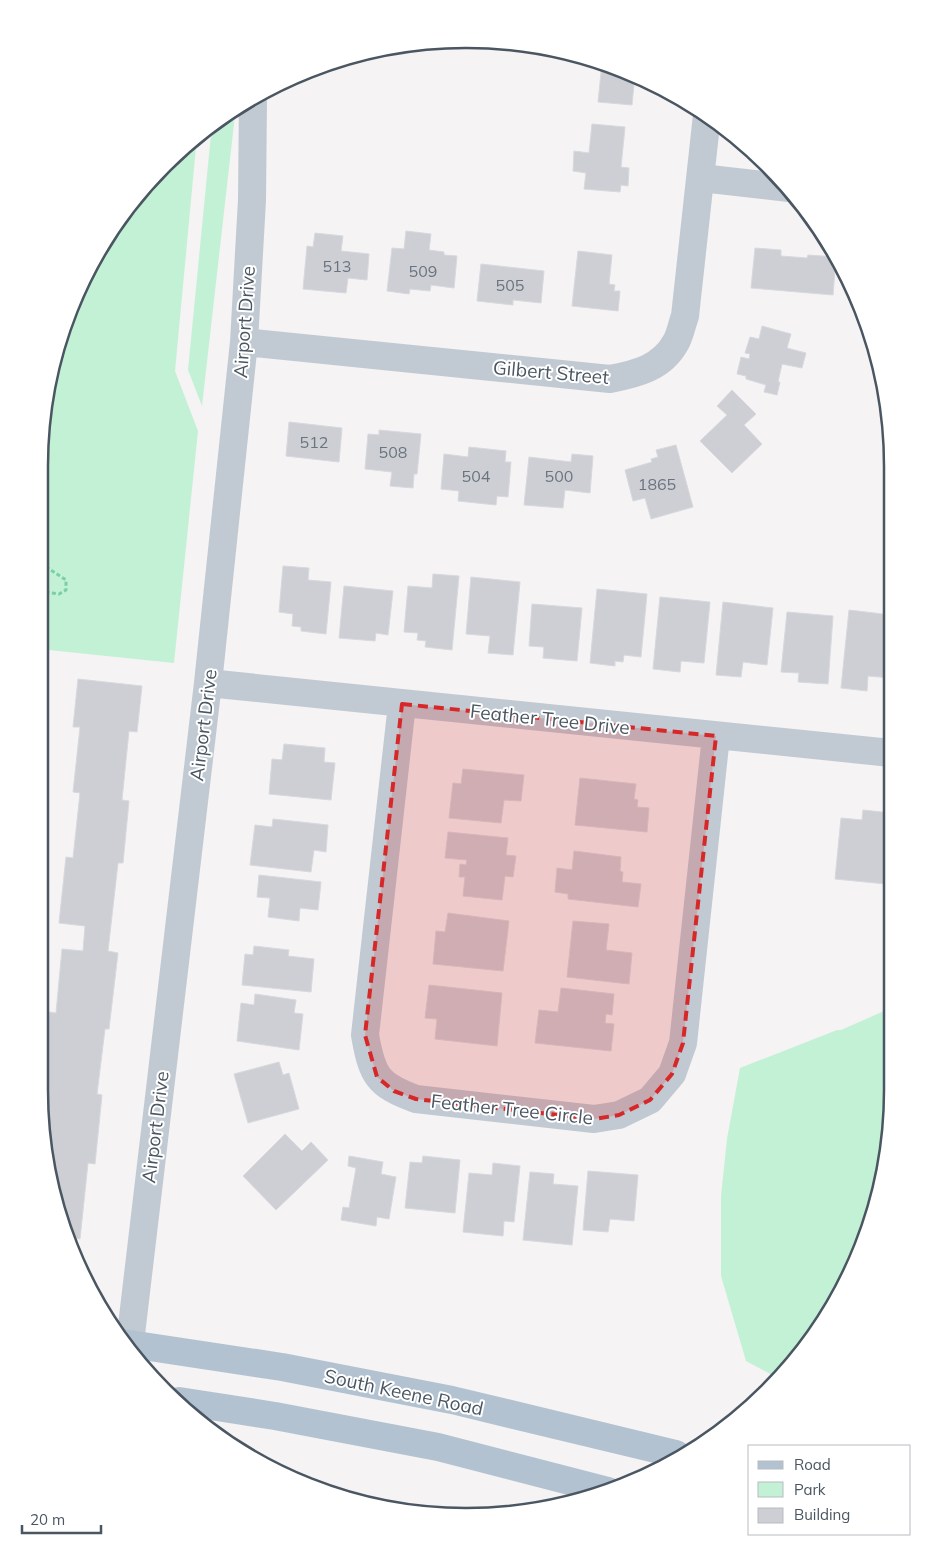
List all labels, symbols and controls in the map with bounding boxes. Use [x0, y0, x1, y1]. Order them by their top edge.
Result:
house number: 513 [323, 256, 351, 276]
house number: 509 [409, 261, 437, 281]
street label: Airport Drive [228, 265, 260, 379]
house number: 505 [496, 275, 524, 295]
street label: Gilbert Street [492, 355, 610, 389]
house number: 512 [300, 432, 328, 452]
house number: 508 [379, 442, 407, 462]
house number: 504 [462, 466, 491, 486]
house number: 500 [545, 466, 573, 486]
house number: 1865 [638, 474, 676, 494]
street label: Airport Drive [184, 668, 222, 782]
street label: Feather Tree Drive [469, 699, 631, 739]
street label: Airport Drive [136, 1070, 174, 1184]
street label: Feather Tree Circle [430, 1089, 594, 1129]
street label: South Keene Road [322, 1363, 486, 1421]
legend [748, 1445, 911, 1535]
text: Road [794, 1455, 831, 1474]
text: Park [794, 1480, 826, 1499]
scale bar [22, 1502, 101, 1534]
text: Building [794, 1505, 850, 1524]
text: 20 m [30, 1510, 65, 1529]

